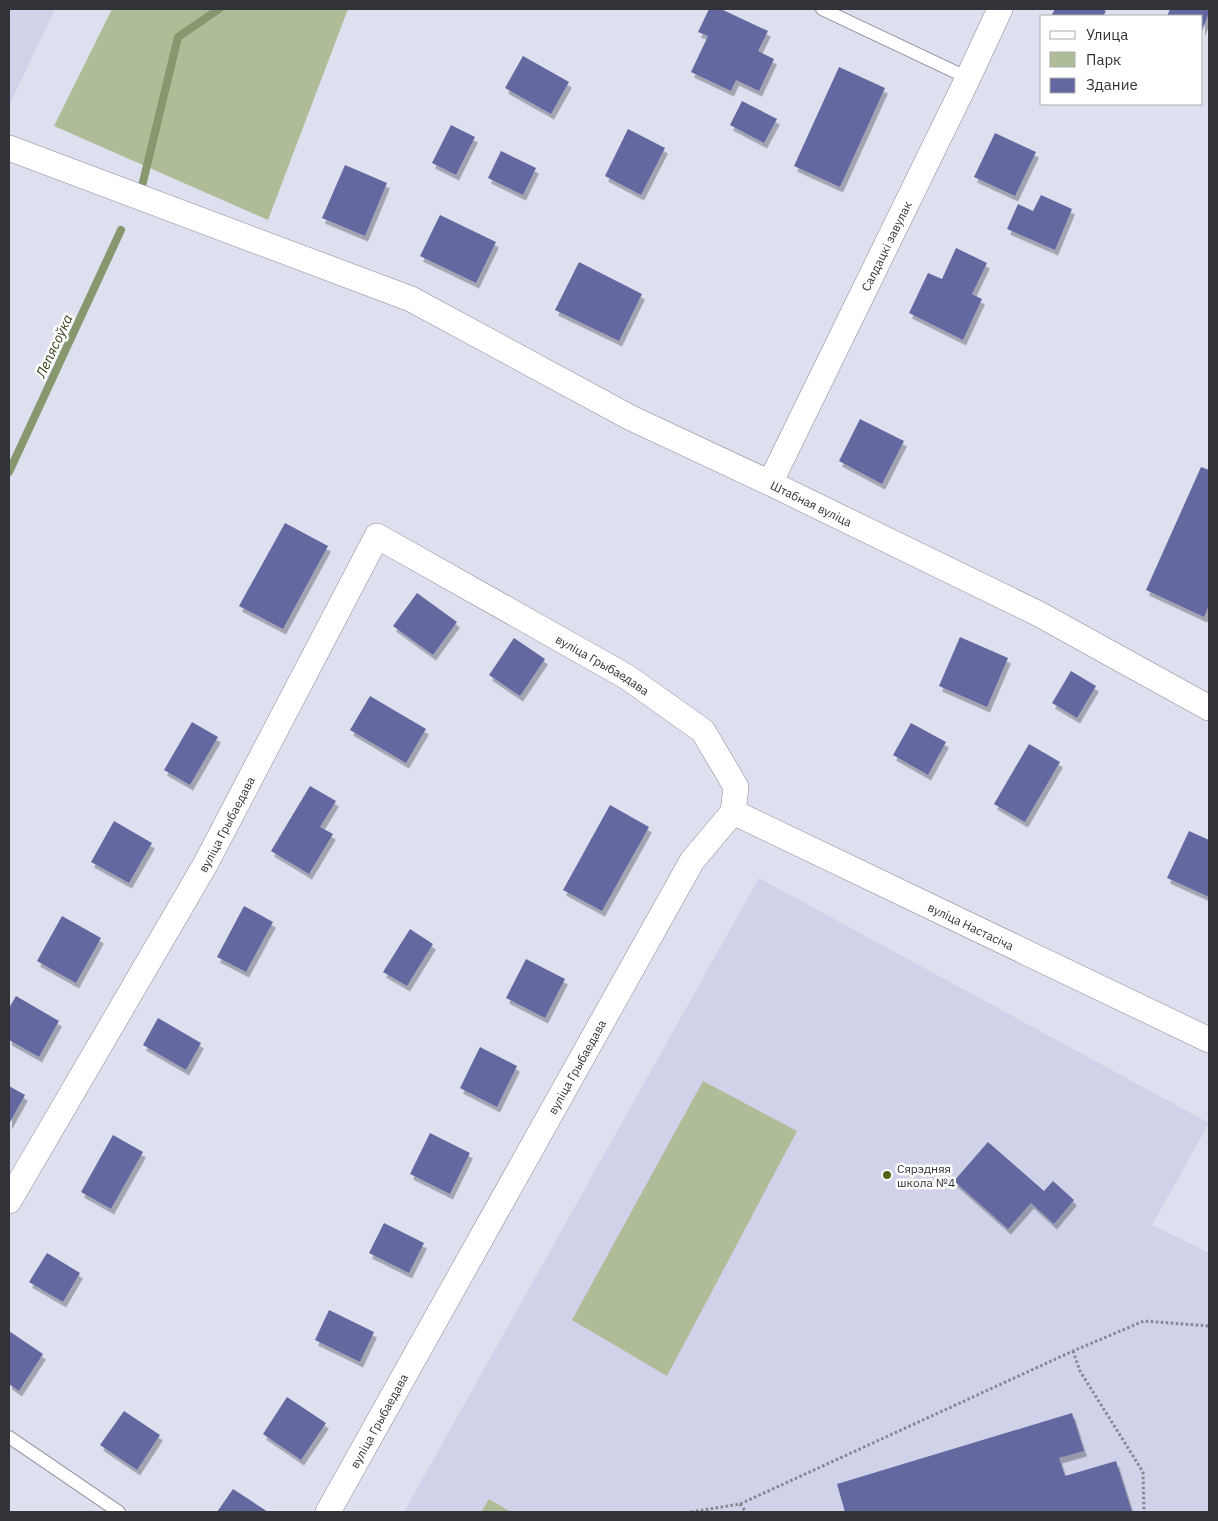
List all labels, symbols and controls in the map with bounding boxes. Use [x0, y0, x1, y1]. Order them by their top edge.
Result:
legend [1040, 15, 1203, 105]
text: Улица [1086, 25, 1128, 44]
text: Парк [1086, 50, 1121, 69]
text: Здание [1086, 75, 1138, 94]
street label: Салдацкі завулак [858, 198, 915, 293]
water label: Лепясоўка [31, 311, 77, 381]
street label: Штабная вуліца [768, 477, 855, 530]
street label: вуліца Грыбаедава [553, 631, 653, 698]
street label: вуліца Грыбаедава [195, 773, 258, 875]
street label: вуліца Настасіча [926, 899, 1017, 953]
street label: вуліца Грыбаедава [545, 1017, 610, 1117]
place label: Сярэдняя школа №4 [897, 1161, 955, 1190]
marker: Сярэдняя школа №4 [881, 1169, 893, 1181]
street label: вуліца Грыбаедава [347, 1371, 412, 1471]

